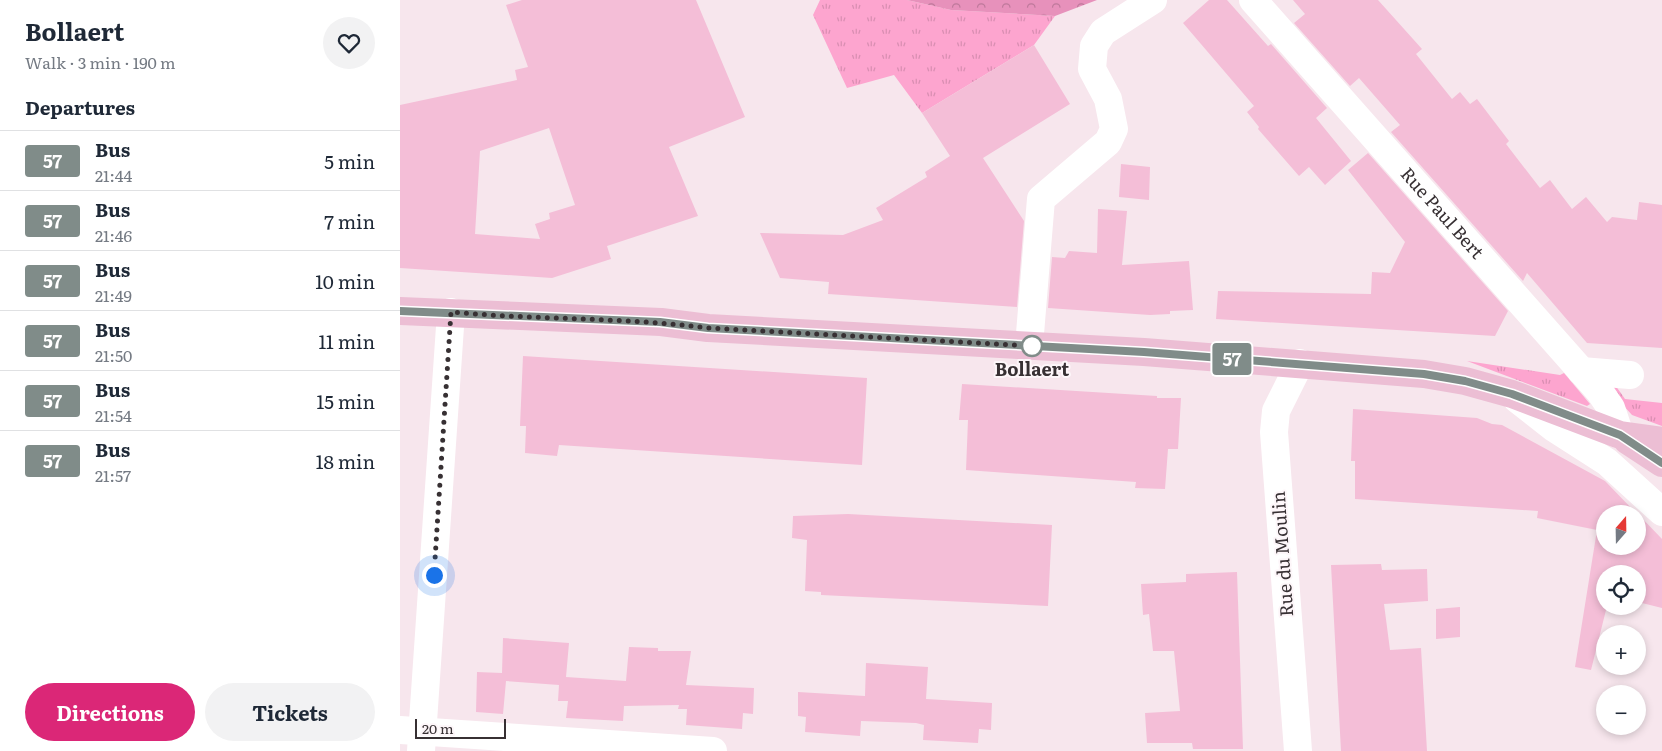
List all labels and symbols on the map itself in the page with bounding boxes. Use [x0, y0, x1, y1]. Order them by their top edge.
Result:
street label: Rue Paul Bert [1395, 161, 1492, 265]
marker: Bollaert [1021, 335, 1043, 357]
line badge: 57 [1210, 343, 1254, 375]
place label: Bollaert [995, 355, 1069, 382]
street label: Rue du Moulin [1264, 490, 1299, 618]
north arrow [1596, 505, 1646, 555]
your location [422, 563, 447, 588]
scale bar [415, 716, 506, 739]

